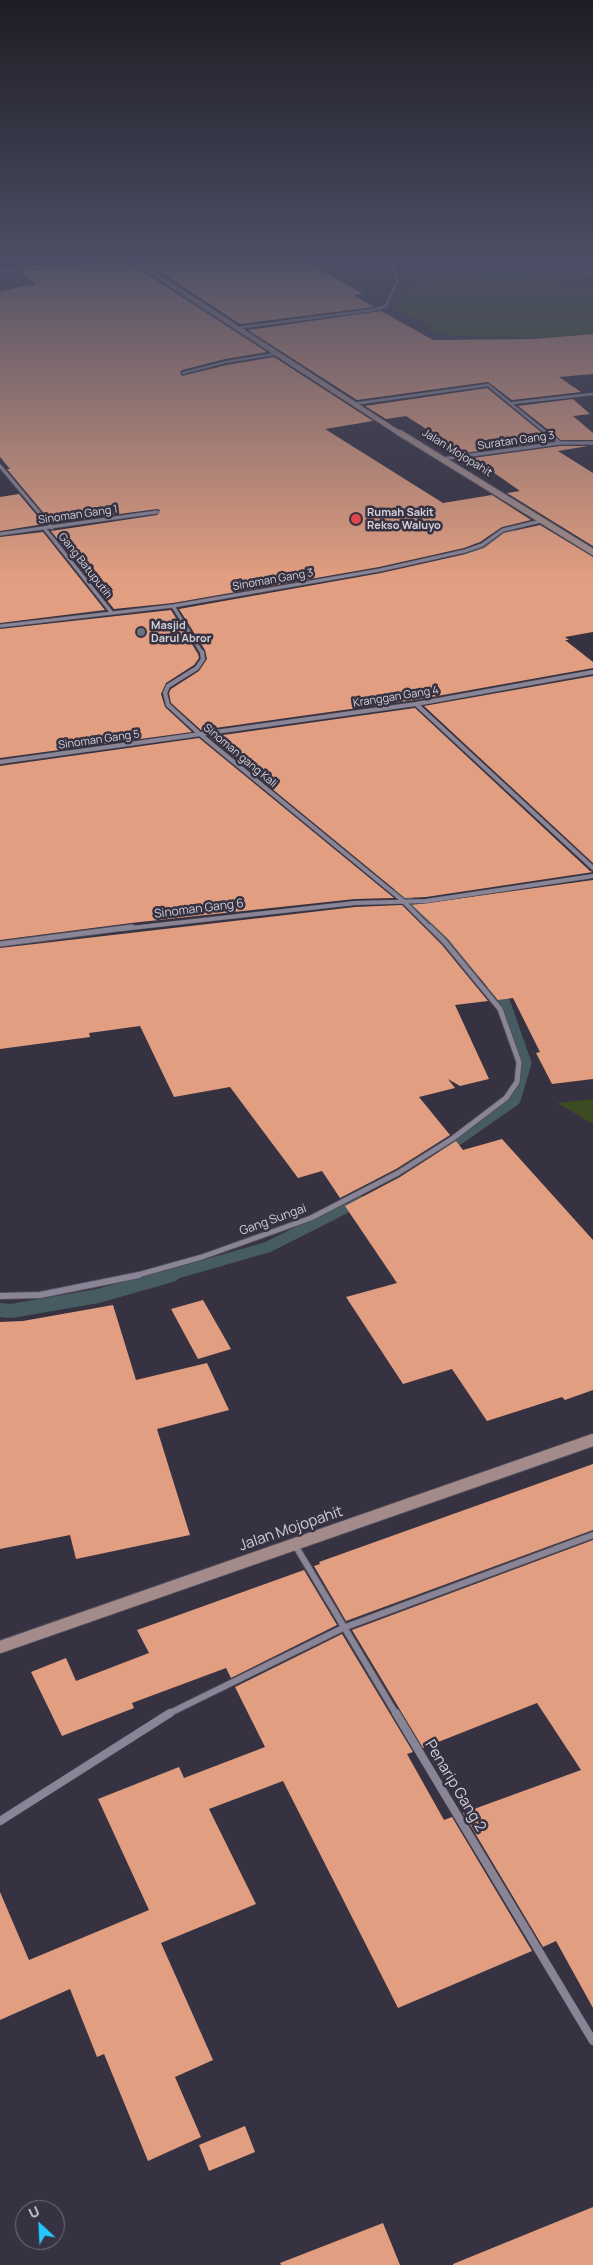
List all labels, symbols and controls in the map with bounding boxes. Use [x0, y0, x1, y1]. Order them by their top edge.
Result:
street label: Jalan Mojopahit [420, 426, 494, 480]
street label: Suratan Gang 3 [477, 429, 555, 453]
street label: Sinoman Gang 1 [38, 503, 118, 527]
place label: Rumah Sakit Rekso Waluyo [367, 506, 441, 532]
marker: Rumah Sakit Rekso Waluyo [349, 512, 363, 526]
street label: Gang Batuputih [55, 531, 115, 601]
street label: Sinoman Gang 3 [232, 566, 314, 594]
place label: Masjid Darul Abror [151, 619, 211, 645]
marker: Masjid Darul Abror [135, 626, 147, 638]
street label: Kranggan Gang 4 [352, 684, 440, 710]
street label: Sinoman gang Kali [200, 721, 280, 791]
street label: Sinoman Gang 5 [57, 728, 141, 752]
street label: Sinoman Gang 6 [153, 896, 245, 922]
street label: Gang Sungai [238, 1201, 308, 1239]
street label: Jalan Mojopahit [237, 1503, 345, 1555]
street label: Penarip Gang 2 [421, 1737, 489, 1835]
north arrow [15, 2200, 65, 2250]
text: U [25, 2201, 42, 2223]

